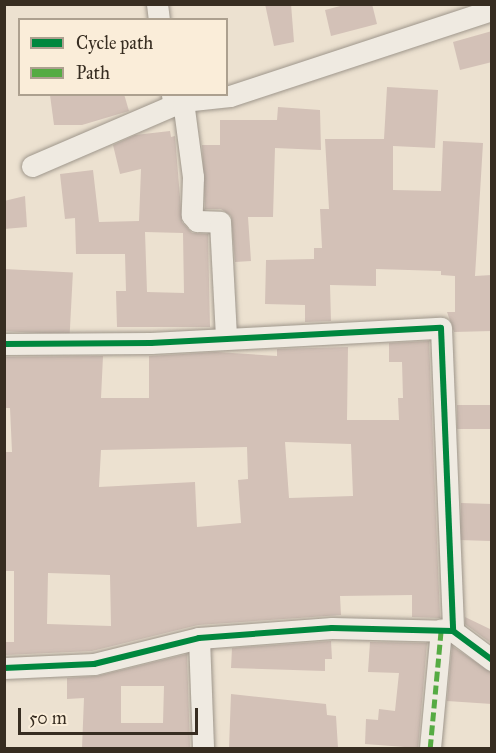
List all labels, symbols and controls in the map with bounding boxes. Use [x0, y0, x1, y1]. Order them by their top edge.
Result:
legend [18, 18, 228, 96]
text: Cycle path [76, 32, 153, 54]
text: Path [76, 62, 110, 84]
scale bar [21, 696, 201, 734]
text: 50 m [29, 707, 67, 729]

